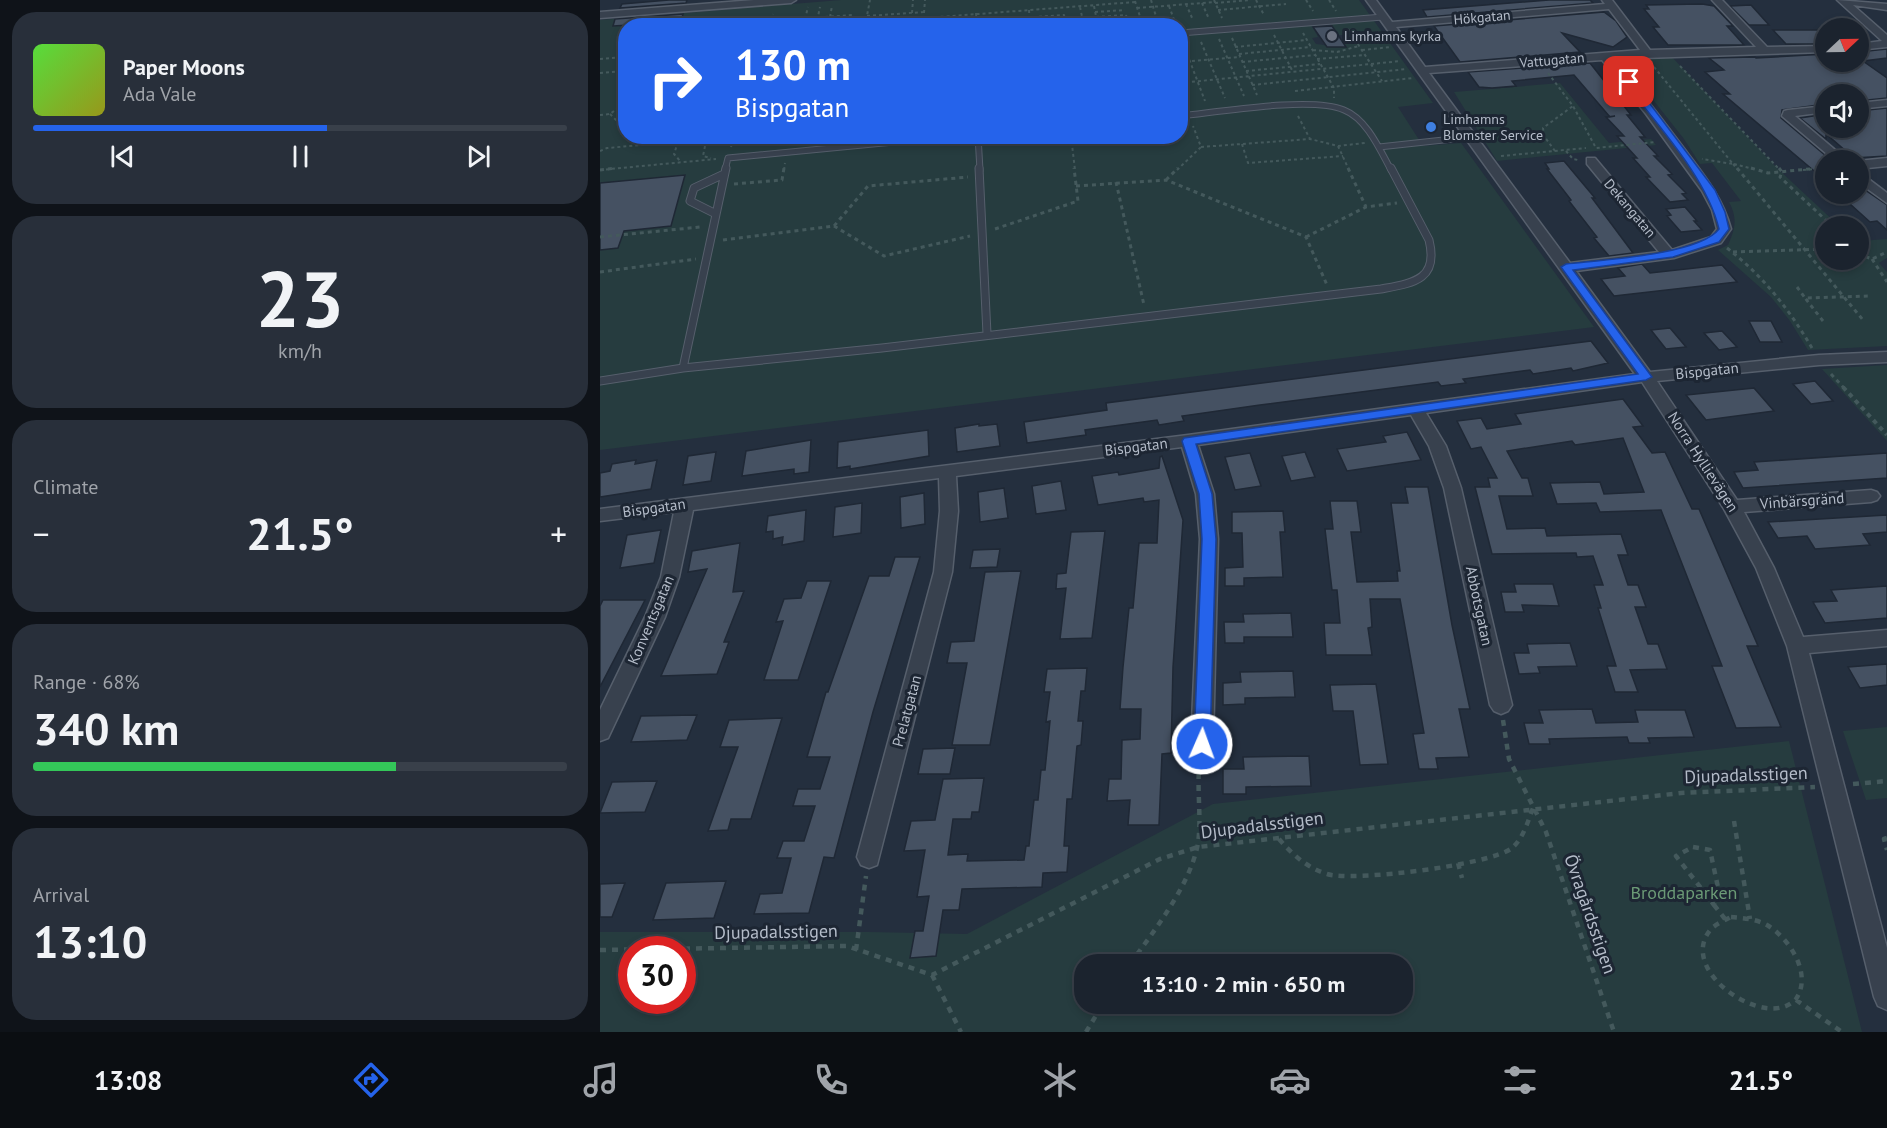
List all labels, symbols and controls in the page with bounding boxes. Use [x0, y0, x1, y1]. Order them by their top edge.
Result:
street label: Hökgatan [1453, 6, 1511, 28]
north arrow [1815, 18, 1869, 72]
map controls [1815, 18, 1869, 270]
place label: Limhamns kyrka [1344, 27, 1441, 45]
marker: Limhamns kyrka [1325, 29, 1339, 43]
text: 130 m [735, 37, 851, 92]
icon: right [636, 42, 714, 120]
street label: Vattugatan [1518, 48, 1585, 72]
text: Paper Moons [123, 53, 245, 81]
pin [1603, 56, 1654, 107]
icon: arrive [1612, 65, 1645, 98]
text: Ada Vale [123, 81, 196, 107]
button: sound [1815, 84, 1869, 138]
text: Bispgatan [735, 90, 849, 124]
place label: Limhamns Blomster Service [1443, 110, 1543, 144]
marker: Limhamns Blomster Service [1424, 120, 1438, 134]
icon: previous [106, 140, 139, 173]
icon: pause [284, 140, 317, 173]
icon: next [462, 140, 495, 173]
button: + [1815, 150, 1869, 204]
street label: Dekangatan [1600, 175, 1660, 241]
button: − [1815, 216, 1869, 270]
text: 23 [256, 248, 344, 349]
text: km/h [278, 338, 322, 364]
street label: Bispgatan [1674, 358, 1739, 383]
street label: Norra Hyllievägen [1664, 408, 1743, 515]
street label: Bispgatan [1103, 433, 1169, 460]
text: Climate [33, 474, 99, 500]
street label: Vinbärsgränd [1758, 488, 1845, 513]
street label: Bispgatan [621, 494, 687, 521]
text: 21.5° [246, 504, 354, 562]
text: − [33, 512, 50, 555]
text: + [550, 512, 567, 555]
street label: Abbotsgatan [1462, 564, 1497, 647]
street label: Konventsgatan [623, 572, 678, 667]
text: Range · 68% [33, 669, 140, 695]
street label: Prelatgatan [888, 673, 925, 749]
text: 340 km [33, 699, 179, 757]
position arrow [1170, 712, 1234, 776]
street label: Djupadalsstigen [1684, 761, 1808, 788]
street label: Djupadalsstigen [1199, 806, 1325, 843]
street label: Övragårdsstigen [1559, 851, 1622, 977]
park label: Broddaparken [1631, 881, 1737, 904]
text: Arrival [33, 882, 89, 908]
text: 13:10 [33, 912, 147, 970]
street label: Djupadalsstigen [714, 919, 838, 944]
speed limit sign: 30 [618, 936, 696, 1014]
text: 13:10 · 2 min · 650 m [1142, 970, 1345, 998]
icon: directions [350, 1059, 392, 1101]
icon: music [580, 1059, 622, 1101]
icon: phone [810, 1059, 852, 1101]
icon: climate [1039, 1059, 1081, 1101]
icon: car [1269, 1059, 1311, 1101]
icon: filters [1499, 1059, 1541, 1101]
text: 13:08 [94, 1063, 162, 1097]
text: 21.5° [1729, 1063, 1793, 1097]

